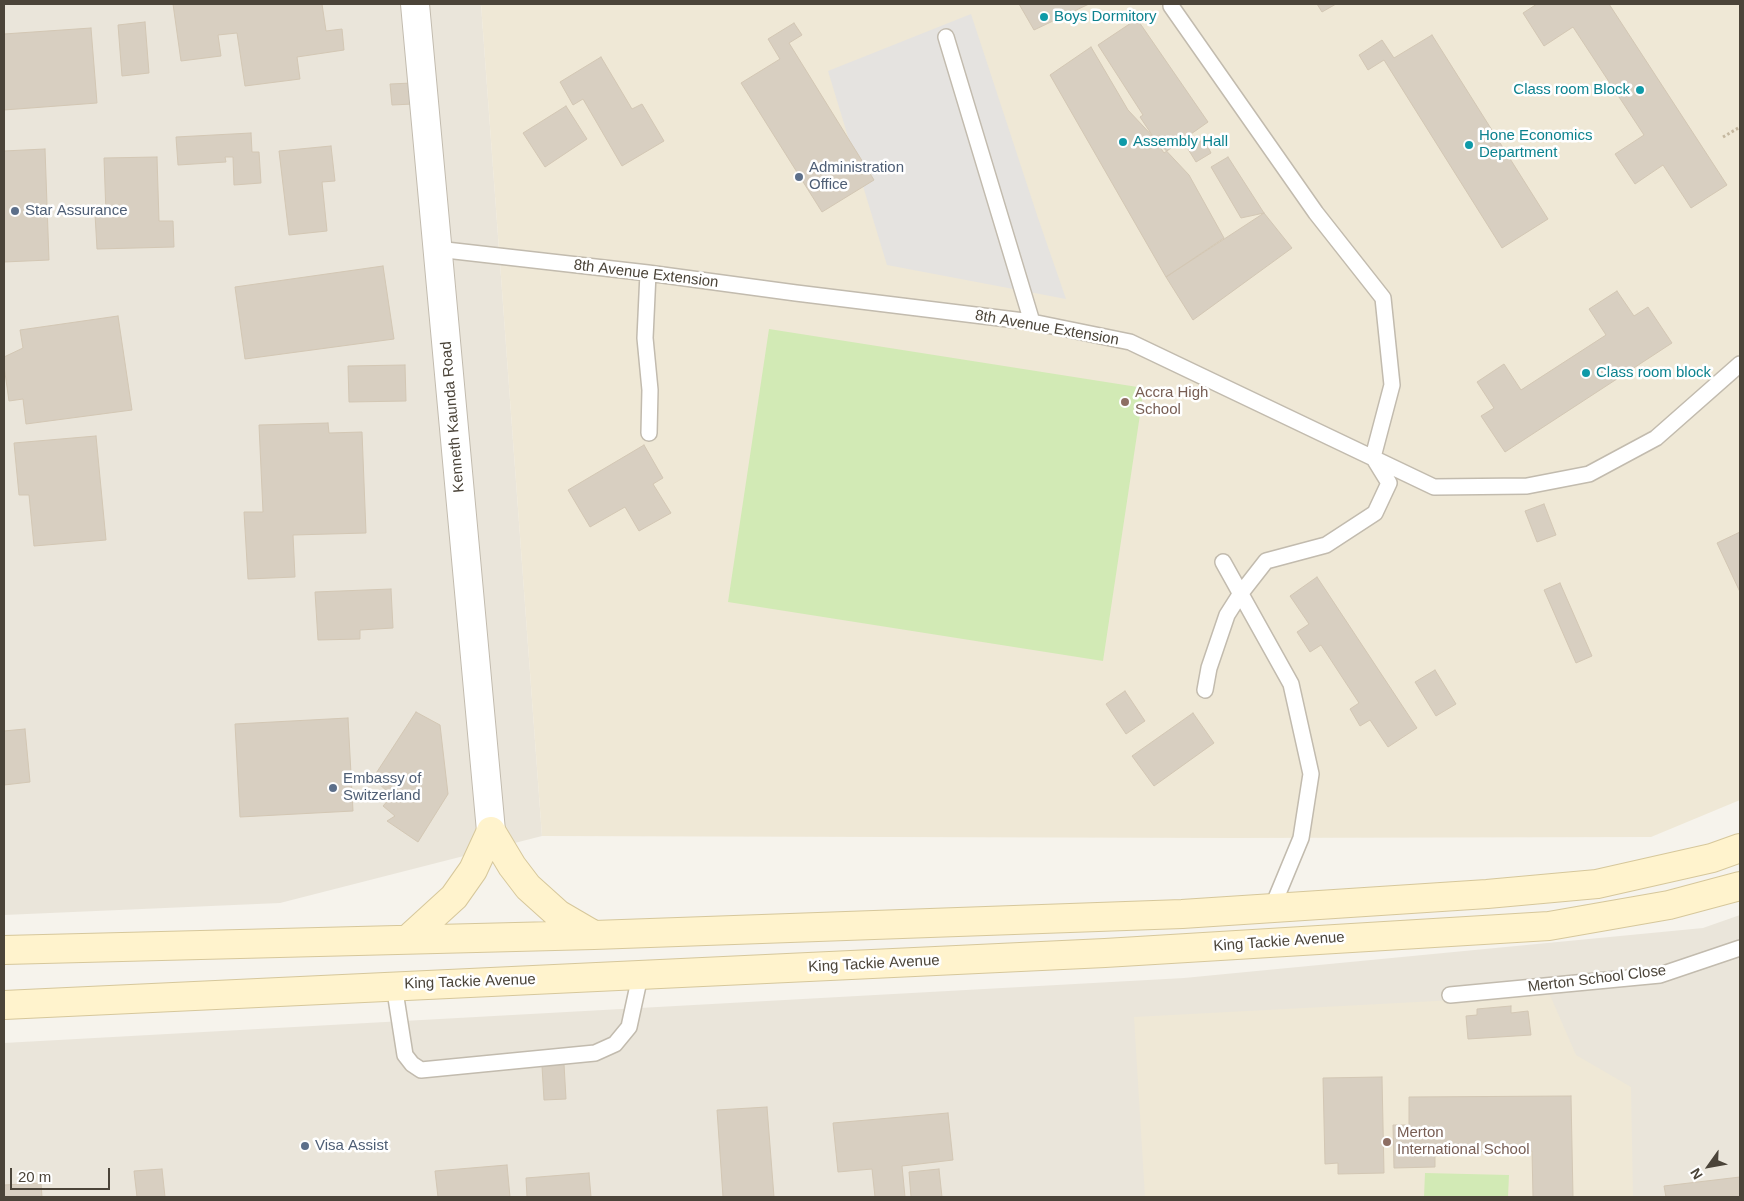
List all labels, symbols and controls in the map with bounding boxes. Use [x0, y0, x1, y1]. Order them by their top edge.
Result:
place label: Boys Dormitory [1054, 8, 1157, 26]
marker: Boys Dormitory [1038, 11, 1050, 23]
place label: Class room Block [1513, 81, 1630, 99]
marker: Class room Block [1634, 84, 1646, 96]
place label: Hone Economics Department [1479, 127, 1592, 162]
place label: Assembly Hall [1133, 133, 1228, 151]
marker: Assembly Hall [1117, 136, 1129, 148]
marker: Hone Economics Department [1463, 139, 1475, 151]
place label: Administration Office [809, 159, 904, 194]
marker: Administration Office [793, 171, 805, 183]
place label: Star Assurance [25, 202, 128, 220]
marker: Star Assurance [9, 205, 21, 217]
street label: 8th Avenue Extension [573, 256, 719, 292]
street label: 8th Avenue Extension [974, 306, 1120, 350]
street label: Kenneth Kaunda Road [437, 341, 469, 493]
place label: Class room block [1596, 364, 1711, 382]
marker: Class room block [1580, 367, 1592, 379]
place label: Accra High School [1135, 384, 1208, 419]
marker: Accra High School [1119, 396, 1131, 408]
place label: Embassy of Switzerland [343, 770, 421, 805]
marker: Embassy of Switzerland [327, 782, 339, 794]
street label: King Tackie Avenue [1213, 928, 1345, 956]
street label: King Tackie Avenue [808, 952, 940, 976]
street label: Merton School Close [1527, 962, 1667, 996]
street label: King Tackie Avenue [404, 971, 536, 993]
place label: Merton International School [1397, 1124, 1530, 1159]
marker: Merton International School [1381, 1136, 1393, 1148]
place label: Visa Assist [315, 1137, 388, 1155]
marker: Visa Assist [299, 1140, 311, 1152]
north arrow [1684, 1141, 1734, 1191]
scale bar [12, 1158, 112, 1190]
text: N [1687, 1165, 1706, 1182]
text: 20 m [18, 1168, 51, 1185]

